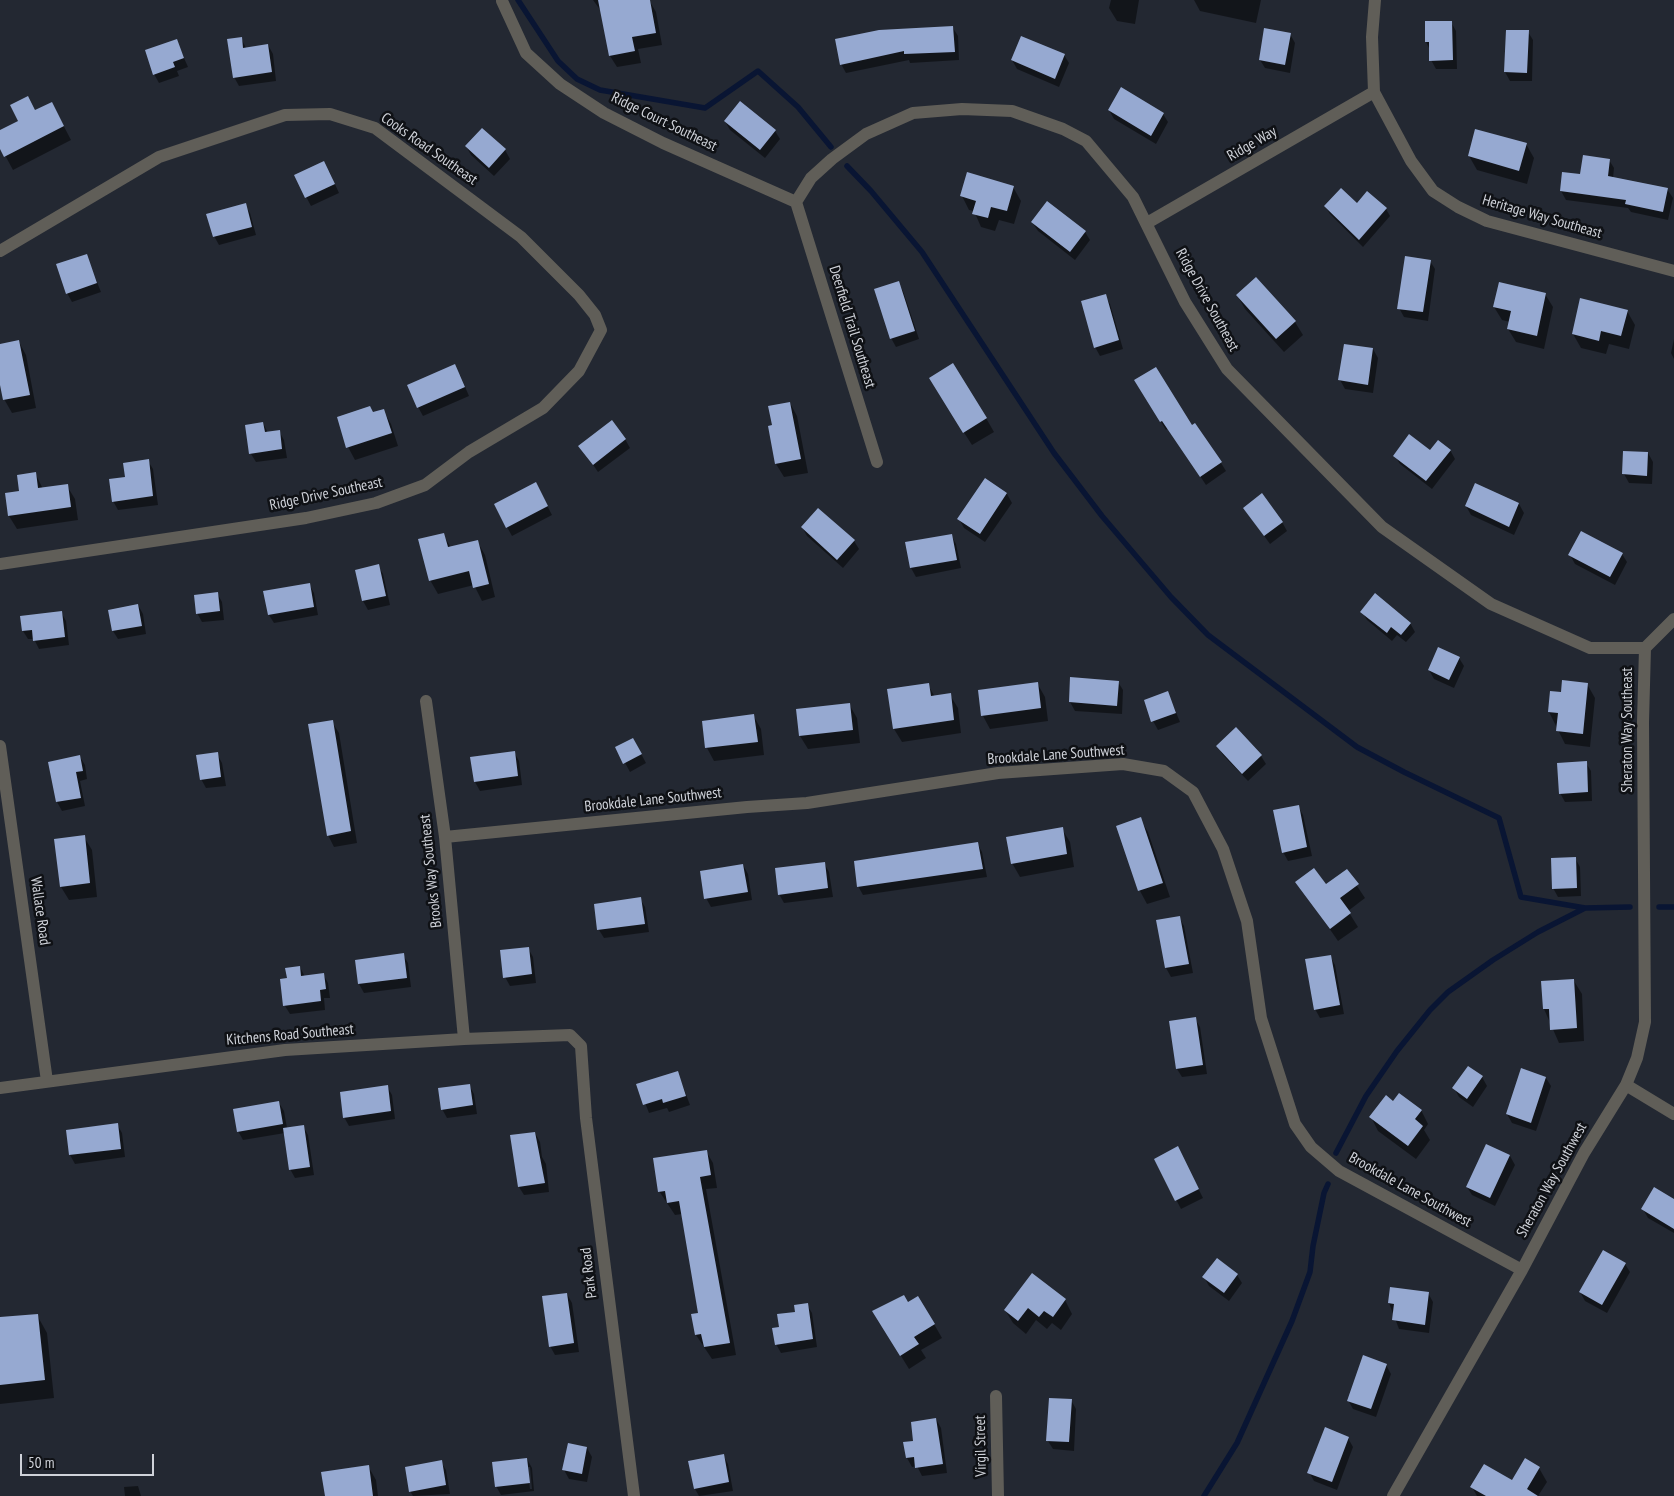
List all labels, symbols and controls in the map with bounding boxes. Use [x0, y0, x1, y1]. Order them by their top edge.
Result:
street label: Ridge Court Southeast [608, 89, 720, 155]
street label: Cooks Road Southeast [377, 109, 481, 189]
street label: Ridge Way [1224, 123, 1280, 165]
street label: Heritage Way Southeast [1480, 191, 1604, 243]
street label: Ridge Drive Southeast [1171, 245, 1243, 355]
street label: Deerfield Trail Southeast [825, 264, 879, 390]
street label: Ridge Drive Southeast [268, 473, 384, 515]
street label: Sheraton Way Southeast [1619, 667, 1637, 793]
street label: Brookdale Lane Southwest [987, 741, 1125, 769]
street label: Brookdale Lane Southwest [584, 784, 722, 816]
street label: Brooks Way Southeast [416, 813, 446, 929]
street label: Wallace Road [26, 876, 54, 946]
street label: Kitchens Road Southeast [225, 1020, 355, 1050]
street label: Sheraton Way Southwest [1513, 1120, 1591, 1240]
street label: Brookdale Lane Southwest [1345, 1149, 1475, 1231]
street label: Park Road [577, 1247, 601, 1299]
street label: Virgil Street [971, 1415, 991, 1477]
scale bar [22, 1444, 156, 1476]
text: 50 m [28, 1453, 54, 1472]

